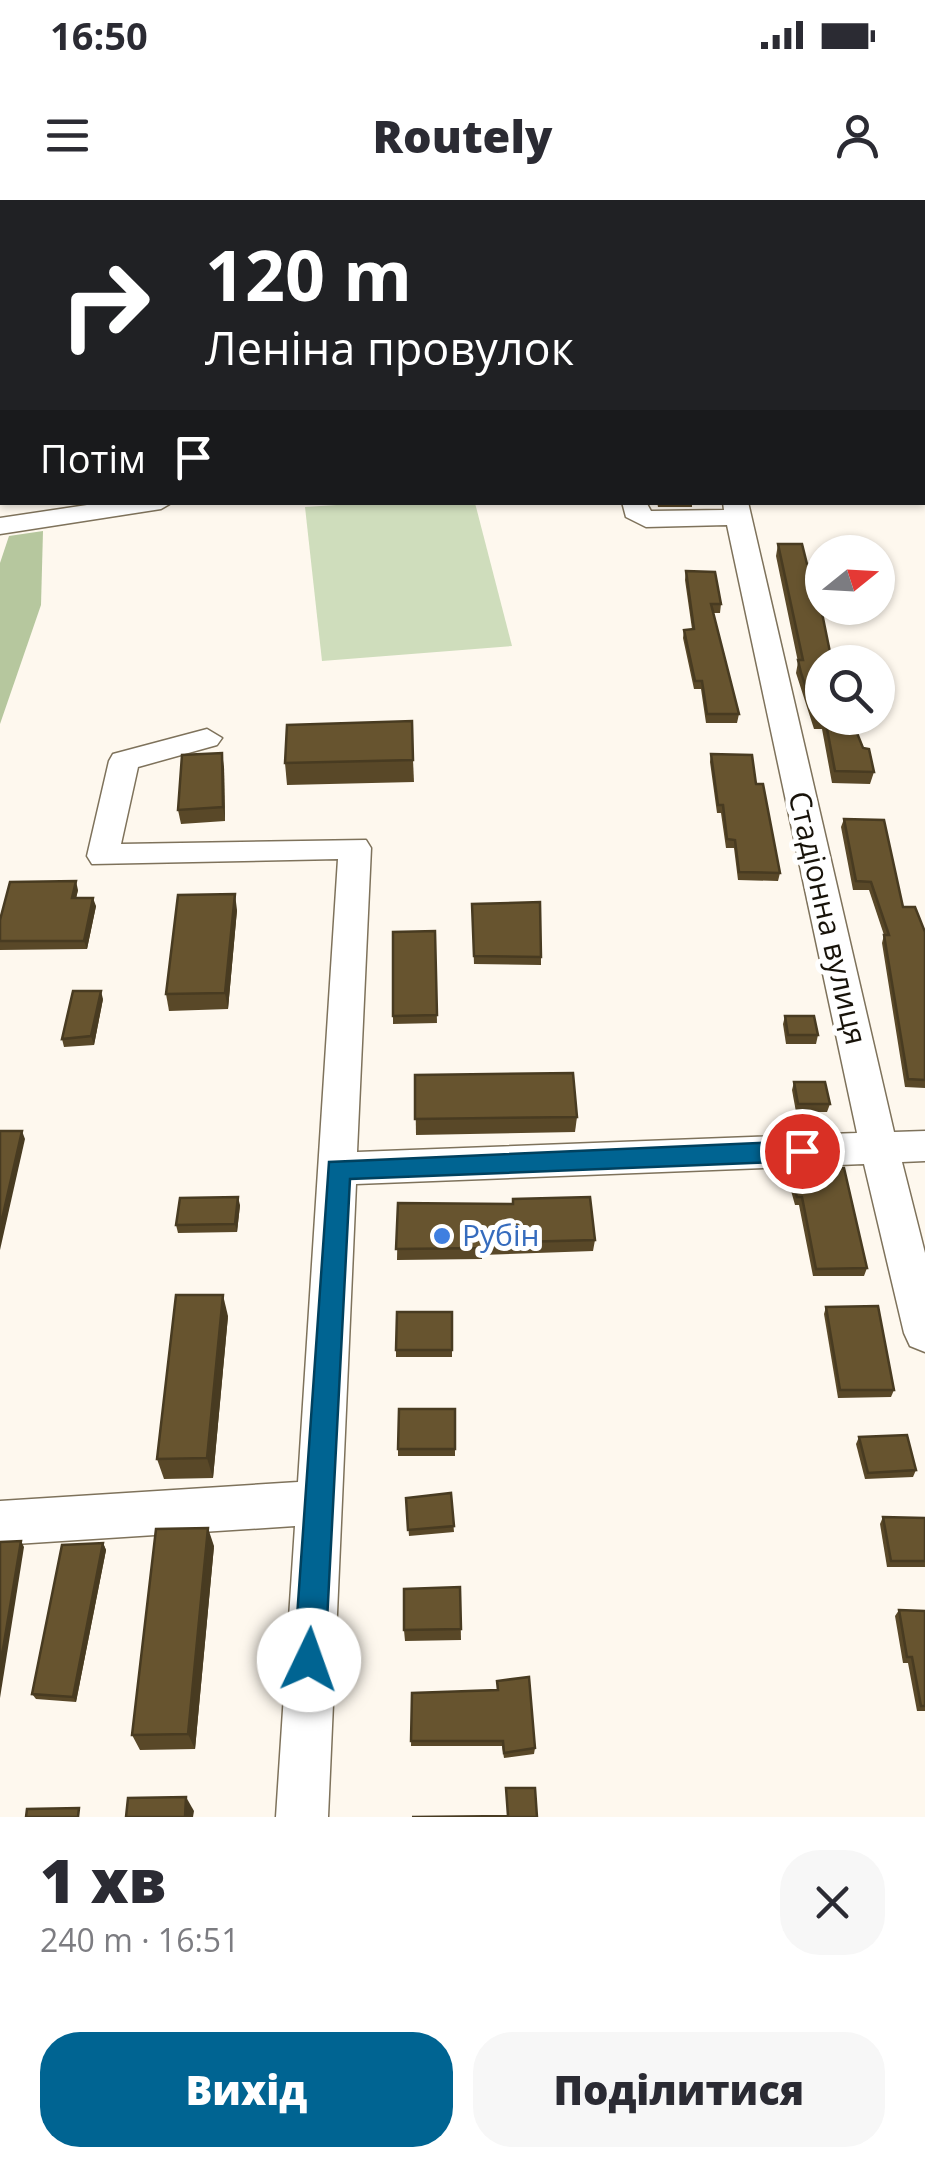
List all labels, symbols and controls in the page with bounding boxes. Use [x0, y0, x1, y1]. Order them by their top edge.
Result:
text: 16:50 [50, 9, 148, 61]
text: Routely [373, 105, 552, 166]
icon: menu [40, 108, 95, 163]
icon: person [830, 108, 885, 163]
text: 120 m [205, 226, 412, 322]
icon: right [40, 240, 170, 370]
text: Леніна провулок [205, 317, 574, 378]
icon: arrive [166, 430, 221, 485]
text: Потім [40, 432, 146, 484]
north arrow [805, 535, 895, 625]
map controls [805, 535, 895, 735]
button: search [805, 645, 895, 735]
street label: Стадіонна вулиця [779, 787, 878, 1048]
pin [760, 1109, 845, 1194]
icon: arrive [775, 1124, 830, 1179]
place label: Рубін [462, 1214, 539, 1255]
marker: Рубін [431, 1225, 453, 1247]
position arrow [257, 1608, 361, 1712]
text: 1 хв [40, 1839, 166, 1921]
button: close [780, 1850, 885, 1955]
text: 240 m · 16:51 [40, 1918, 239, 1961]
button: Вихід [40, 2032, 453, 2147]
button: Поділитися [473, 2032, 885, 2147]

